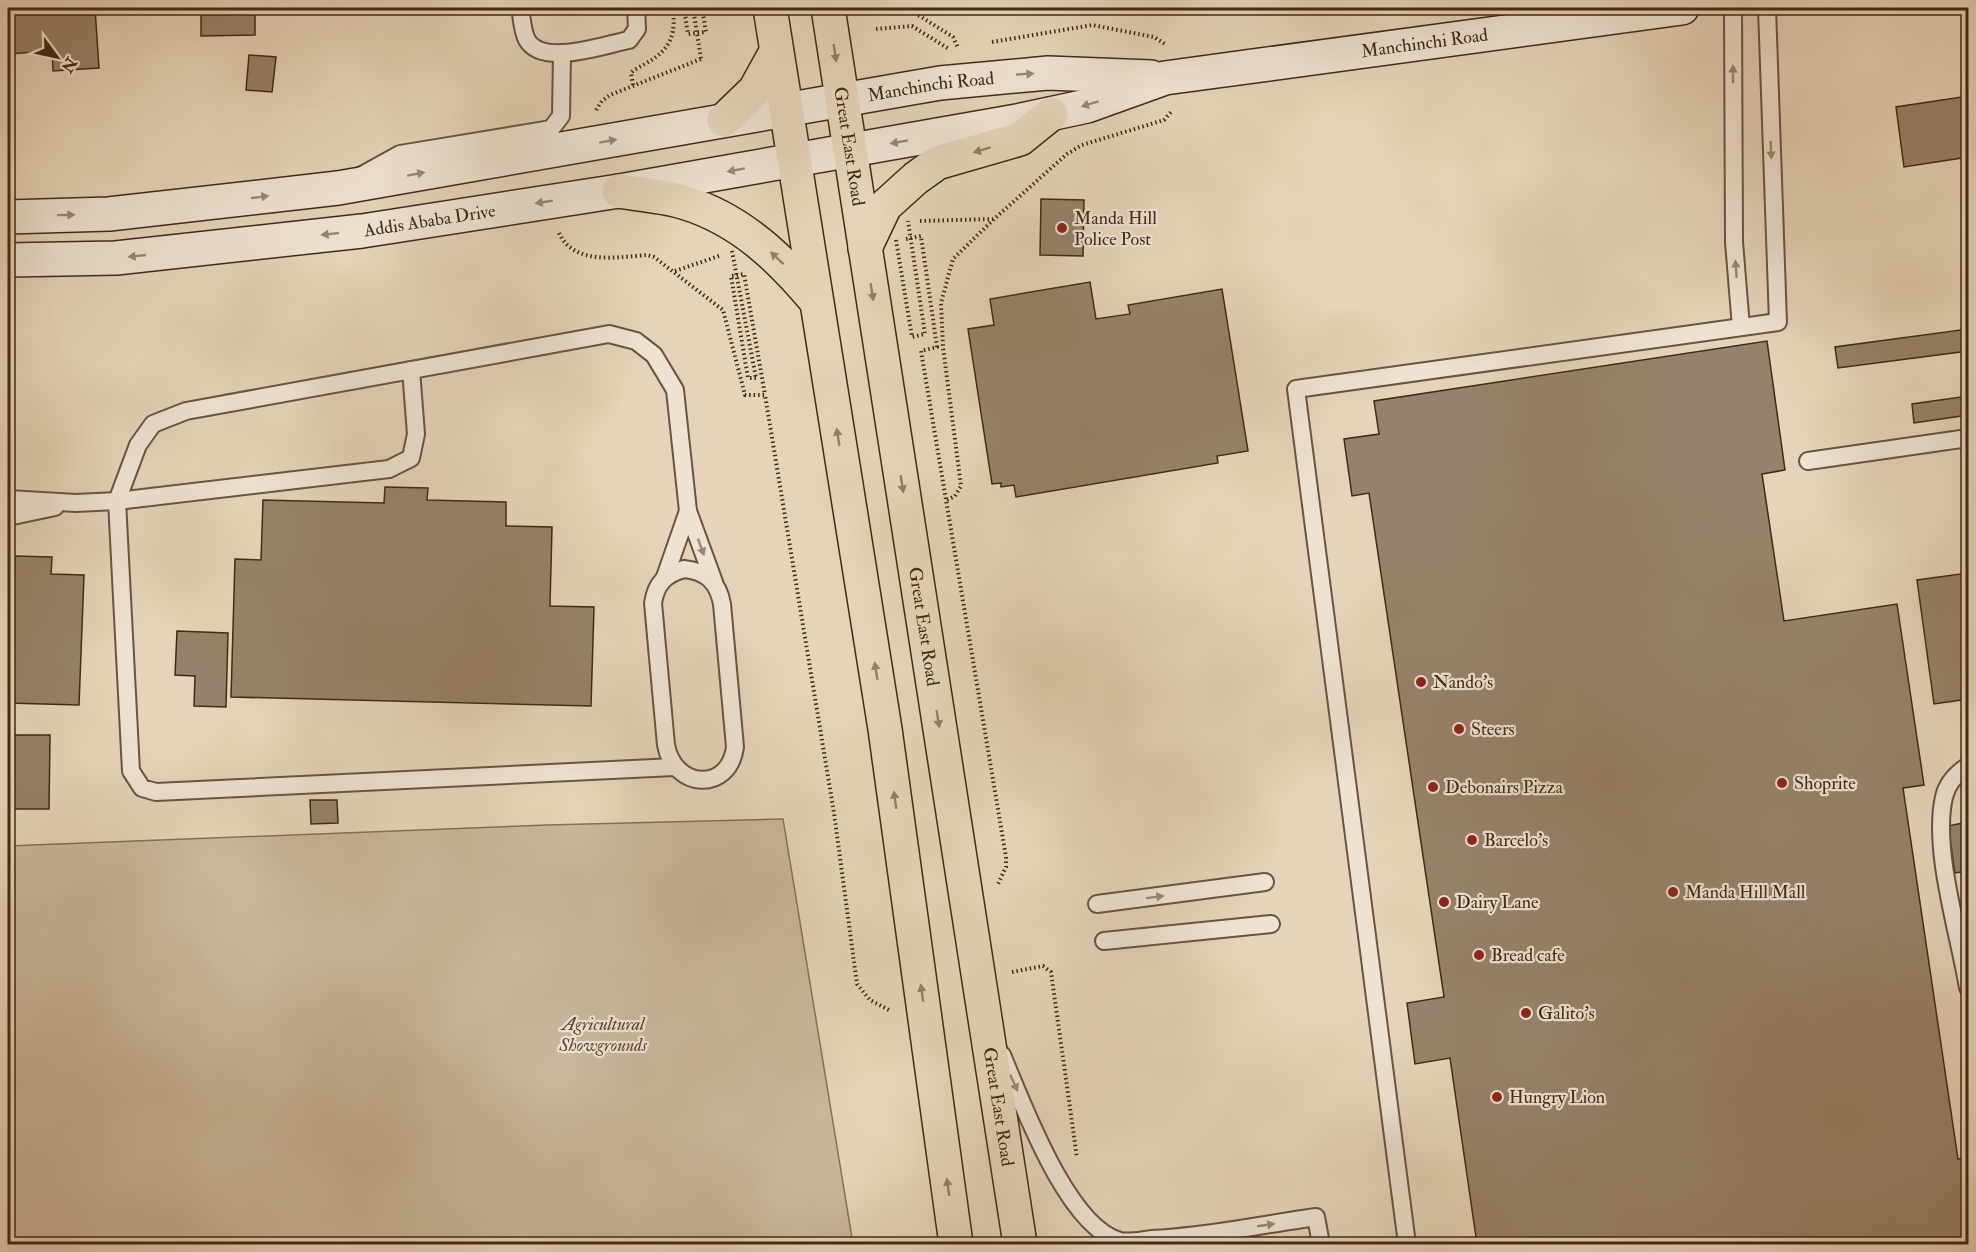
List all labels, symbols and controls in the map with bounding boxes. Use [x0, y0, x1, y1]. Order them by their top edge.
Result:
street label: Manchinchi Road [1360, 23, 1489, 63]
north arrow [27, 27, 87, 87]
one-way arrow [831, 44, 840, 63]
text: N [56, 52, 82, 77]
one-way arrow [1728, 64, 1738, 83]
street label: Manchinchi Road [866, 67, 995, 107]
one-way arrow [1015, 70, 1034, 79]
street label: Great East Road [828, 85, 870, 208]
one-way arrow [1081, 100, 1099, 109]
one-way arrow [599, 136, 618, 145]
one-way arrow [889, 138, 908, 147]
one-way arrow [1766, 140, 1775, 159]
one-way arrow [973, 146, 991, 155]
one-way arrow [727, 166, 746, 175]
one-way arrow [407, 170, 426, 179]
one-way arrow [251, 192, 270, 202]
one-way arrow [535, 198, 554, 207]
street label: Addis Ababa Drive [361, 199, 498, 243]
place label: Manda Hill Police Post [1074, 207, 1157, 251]
one-way arrow [56, 211, 75, 220]
marker: Manda Hill Police Post [1055, 221, 1069, 235]
one-way arrow [321, 229, 340, 239]
one-way arrow [127, 251, 146, 260]
one-way arrow [770, 252, 785, 265]
one-way arrow [1732, 259, 1741, 278]
one-way arrow [868, 282, 877, 301]
one-way arrow [833, 427, 842, 446]
one-way arrow [898, 475, 907, 494]
one-way arrow [697, 538, 707, 556]
street label: Great East Road [903, 566, 944, 688]
one-way arrow [871, 661, 880, 680]
place label: Nando's [1433, 671, 1493, 694]
marker: Nando's [1414, 675, 1428, 689]
one-way arrow [934, 709, 943, 728]
place label: Steers [1471, 718, 1515, 741]
marker: Steers [1452, 722, 1466, 736]
place label: Shoprite [1794, 772, 1856, 795]
place label: Debonairs Pizza [1445, 776, 1563, 799]
marker: Shoprite [1775, 776, 1789, 790]
marker: Debonairs Pizza [1426, 780, 1440, 794]
one-way arrow [891, 791, 900, 810]
place label: Barcelo's [1484, 829, 1548, 852]
marker: Barcelo's [1465, 833, 1479, 847]
place label: Manda Hill Mall [1685, 881, 1806, 904]
marker: Manda Hill Mall [1666, 885, 1680, 899]
place label: Dairy Lane [1456, 891, 1539, 914]
one-way arrow [1145, 892, 1164, 901]
marker: Dairy Lane [1437, 895, 1451, 909]
place label: Bread cafe [1491, 944, 1565, 967]
marker: Bread cafe [1472, 948, 1486, 962]
one-way arrow [917, 984, 926, 1003]
place label: Galito's [1538, 1002, 1595, 1025]
marker: Galito's [1519, 1006, 1533, 1020]
park label: Agricultural Showgrounds [558, 1013, 648, 1057]
street label: Great East Road [978, 1046, 1019, 1168]
one-way arrow [1009, 1075, 1019, 1093]
place label: Hungry Lion [1509, 1086, 1605, 1109]
marker: Hungry Lion [1490, 1090, 1504, 1104]
one-way arrow [944, 1177, 953, 1196]
one-way arrow [1257, 1220, 1276, 1229]

